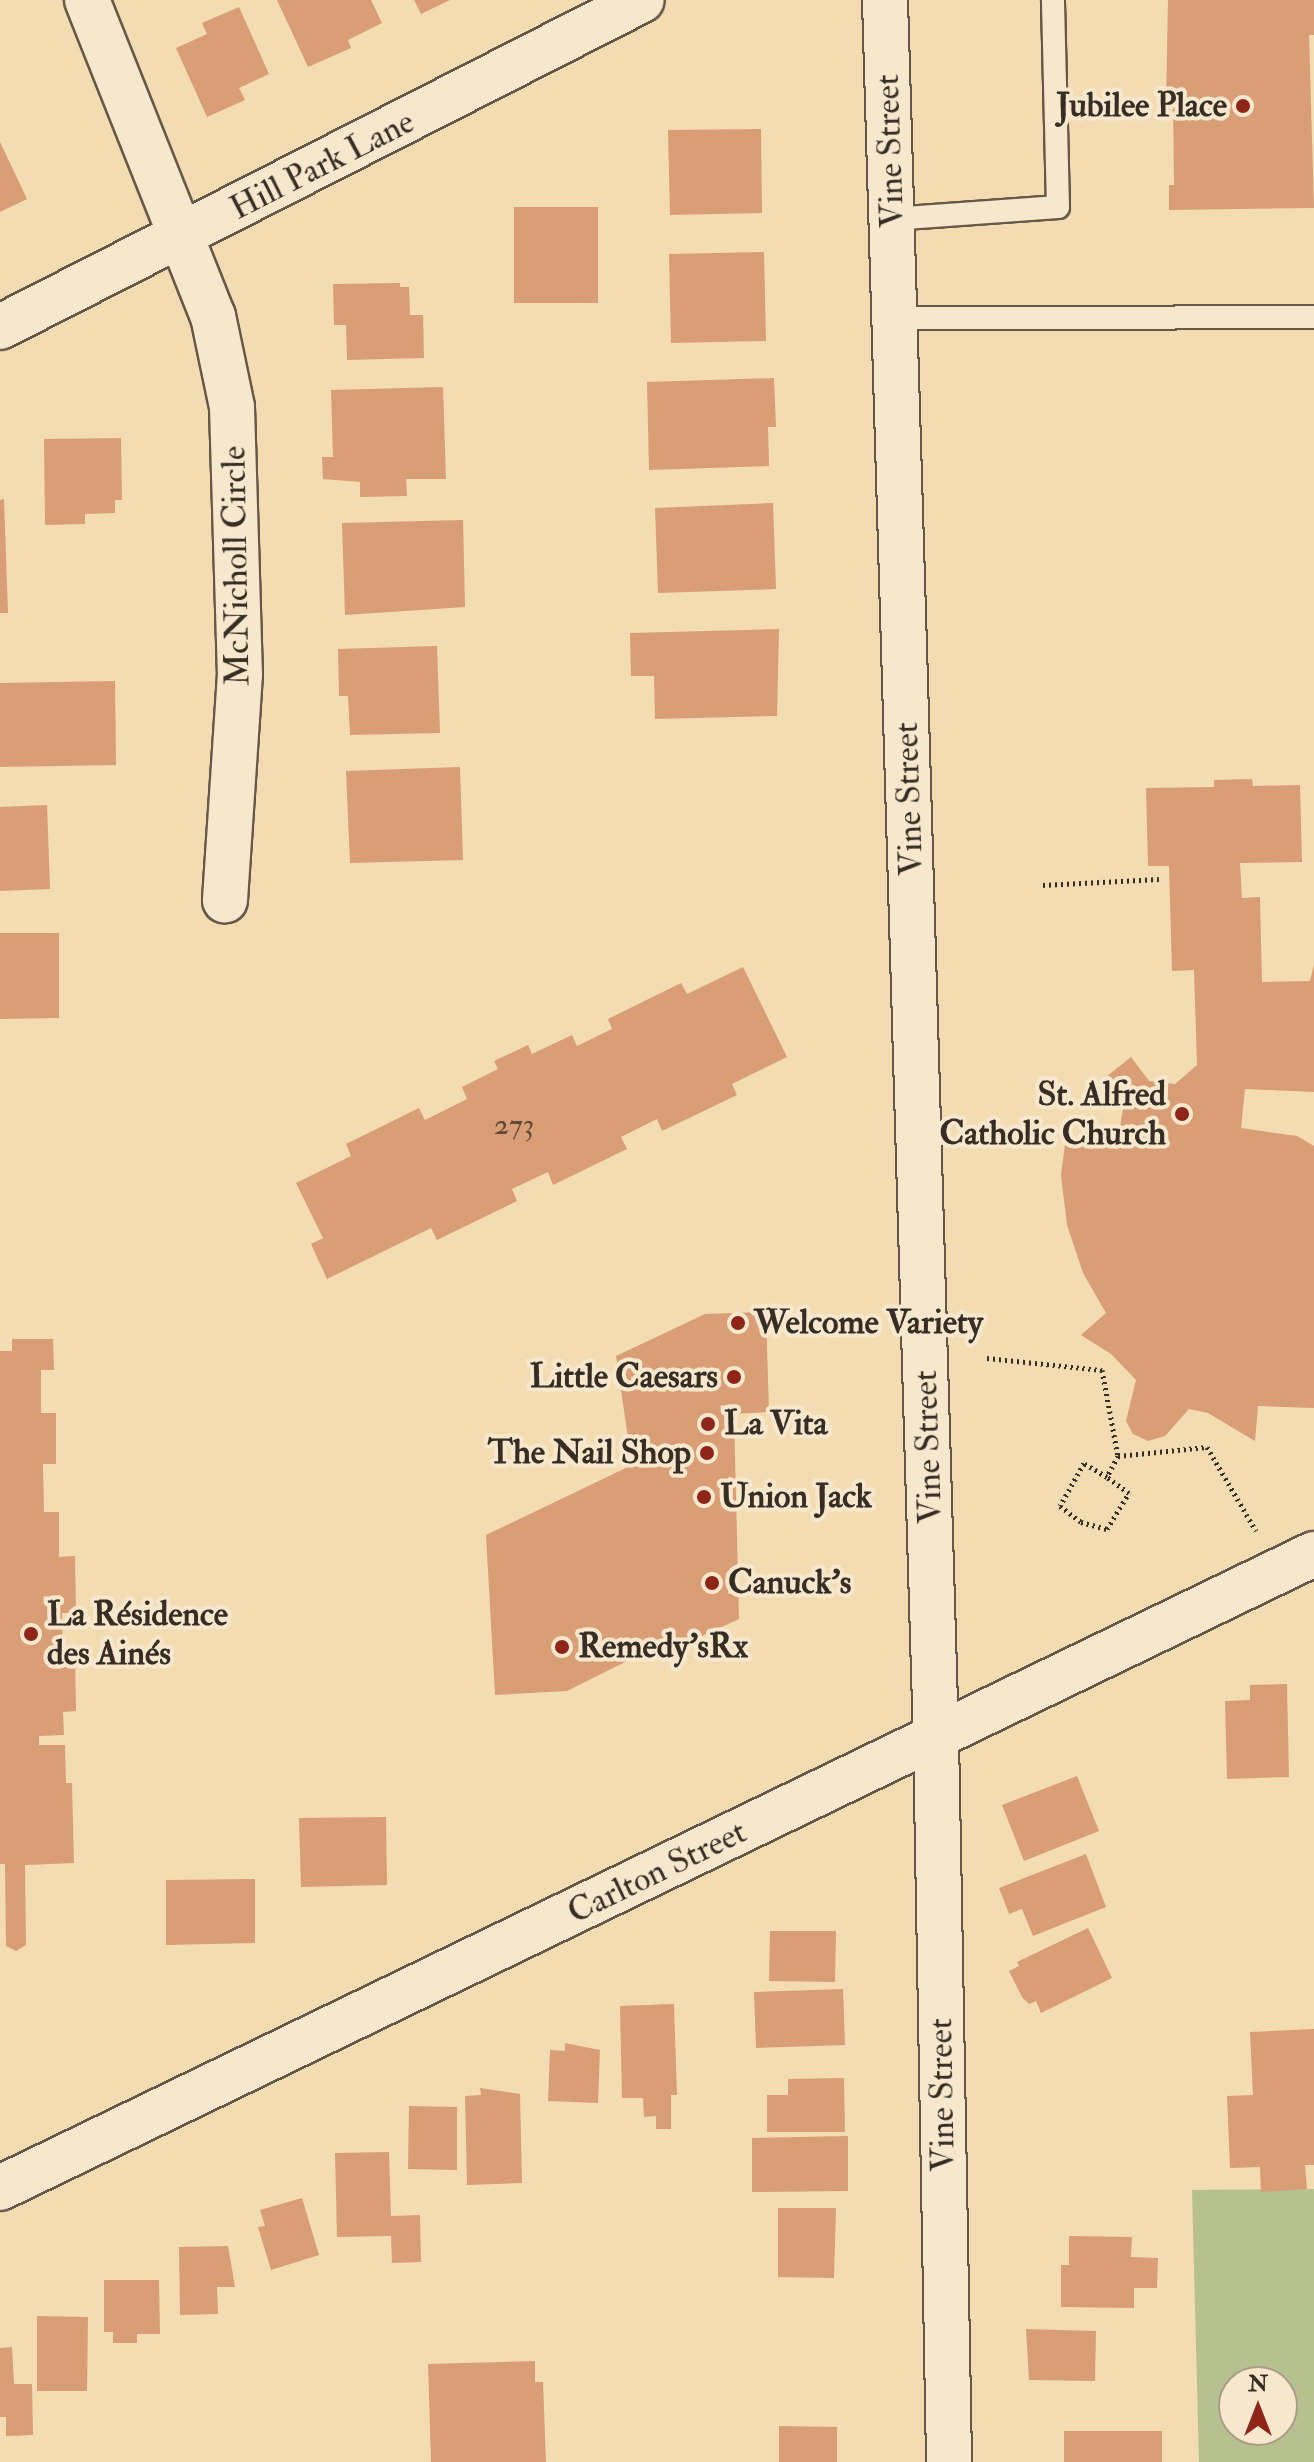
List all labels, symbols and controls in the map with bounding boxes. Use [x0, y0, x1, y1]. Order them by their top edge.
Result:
street label: Vine Street [867, 73, 913, 229]
place label: Jubilee Place [1056, 86, 1227, 126]
marker: Jubilee Place [1234, 97, 1252, 115]
street label: Hill Park Lane [223, 101, 421, 229]
street label: McNicholl Circle [214, 446, 258, 686]
street label: Vine Street [886, 721, 932, 877]
place label: St. Alfred Catholic Church [940, 1074, 1166, 1154]
marker: St. Alfred Catholic Church [1173, 1105, 1191, 1123]
house number: 273 [494, 1107, 534, 1143]
place label: Welcome Variety [754, 1303, 983, 1343]
marker: Welcome Variety [729, 1314, 747, 1332]
place label: Little Caesars [530, 1357, 718, 1397]
marker: Little Caesars [725, 1368, 743, 1386]
street label: Vine Street [905, 1369, 951, 1525]
place label: La Vita [724, 1404, 828, 1444]
marker: La Vita [699, 1415, 717, 1433]
place label: The Nail Shop [488, 1433, 691, 1473]
marker: The Nail Shop [698, 1444, 716, 1462]
place label: Union Jack [720, 1477, 872, 1517]
marker: Union Jack [695, 1488, 713, 1506]
place label: Canuck's [728, 1563, 851, 1603]
marker: Canuck's [703, 1574, 721, 1592]
place label: La Résidence des Ainés [47, 1594, 228, 1674]
marker: La Résidence des Ainés [22, 1625, 40, 1643]
place label: Remedy'sRx [578, 1627, 748, 1667]
marker: Remedy'sRx [553, 1638, 571, 1656]
street label: Carlton Street [561, 1811, 753, 1933]
street label: Vine Street [920, 2018, 964, 2172]
north arrow [1218, 2366, 1298, 2446]
text: N [1248, 2370, 1268, 2398]

